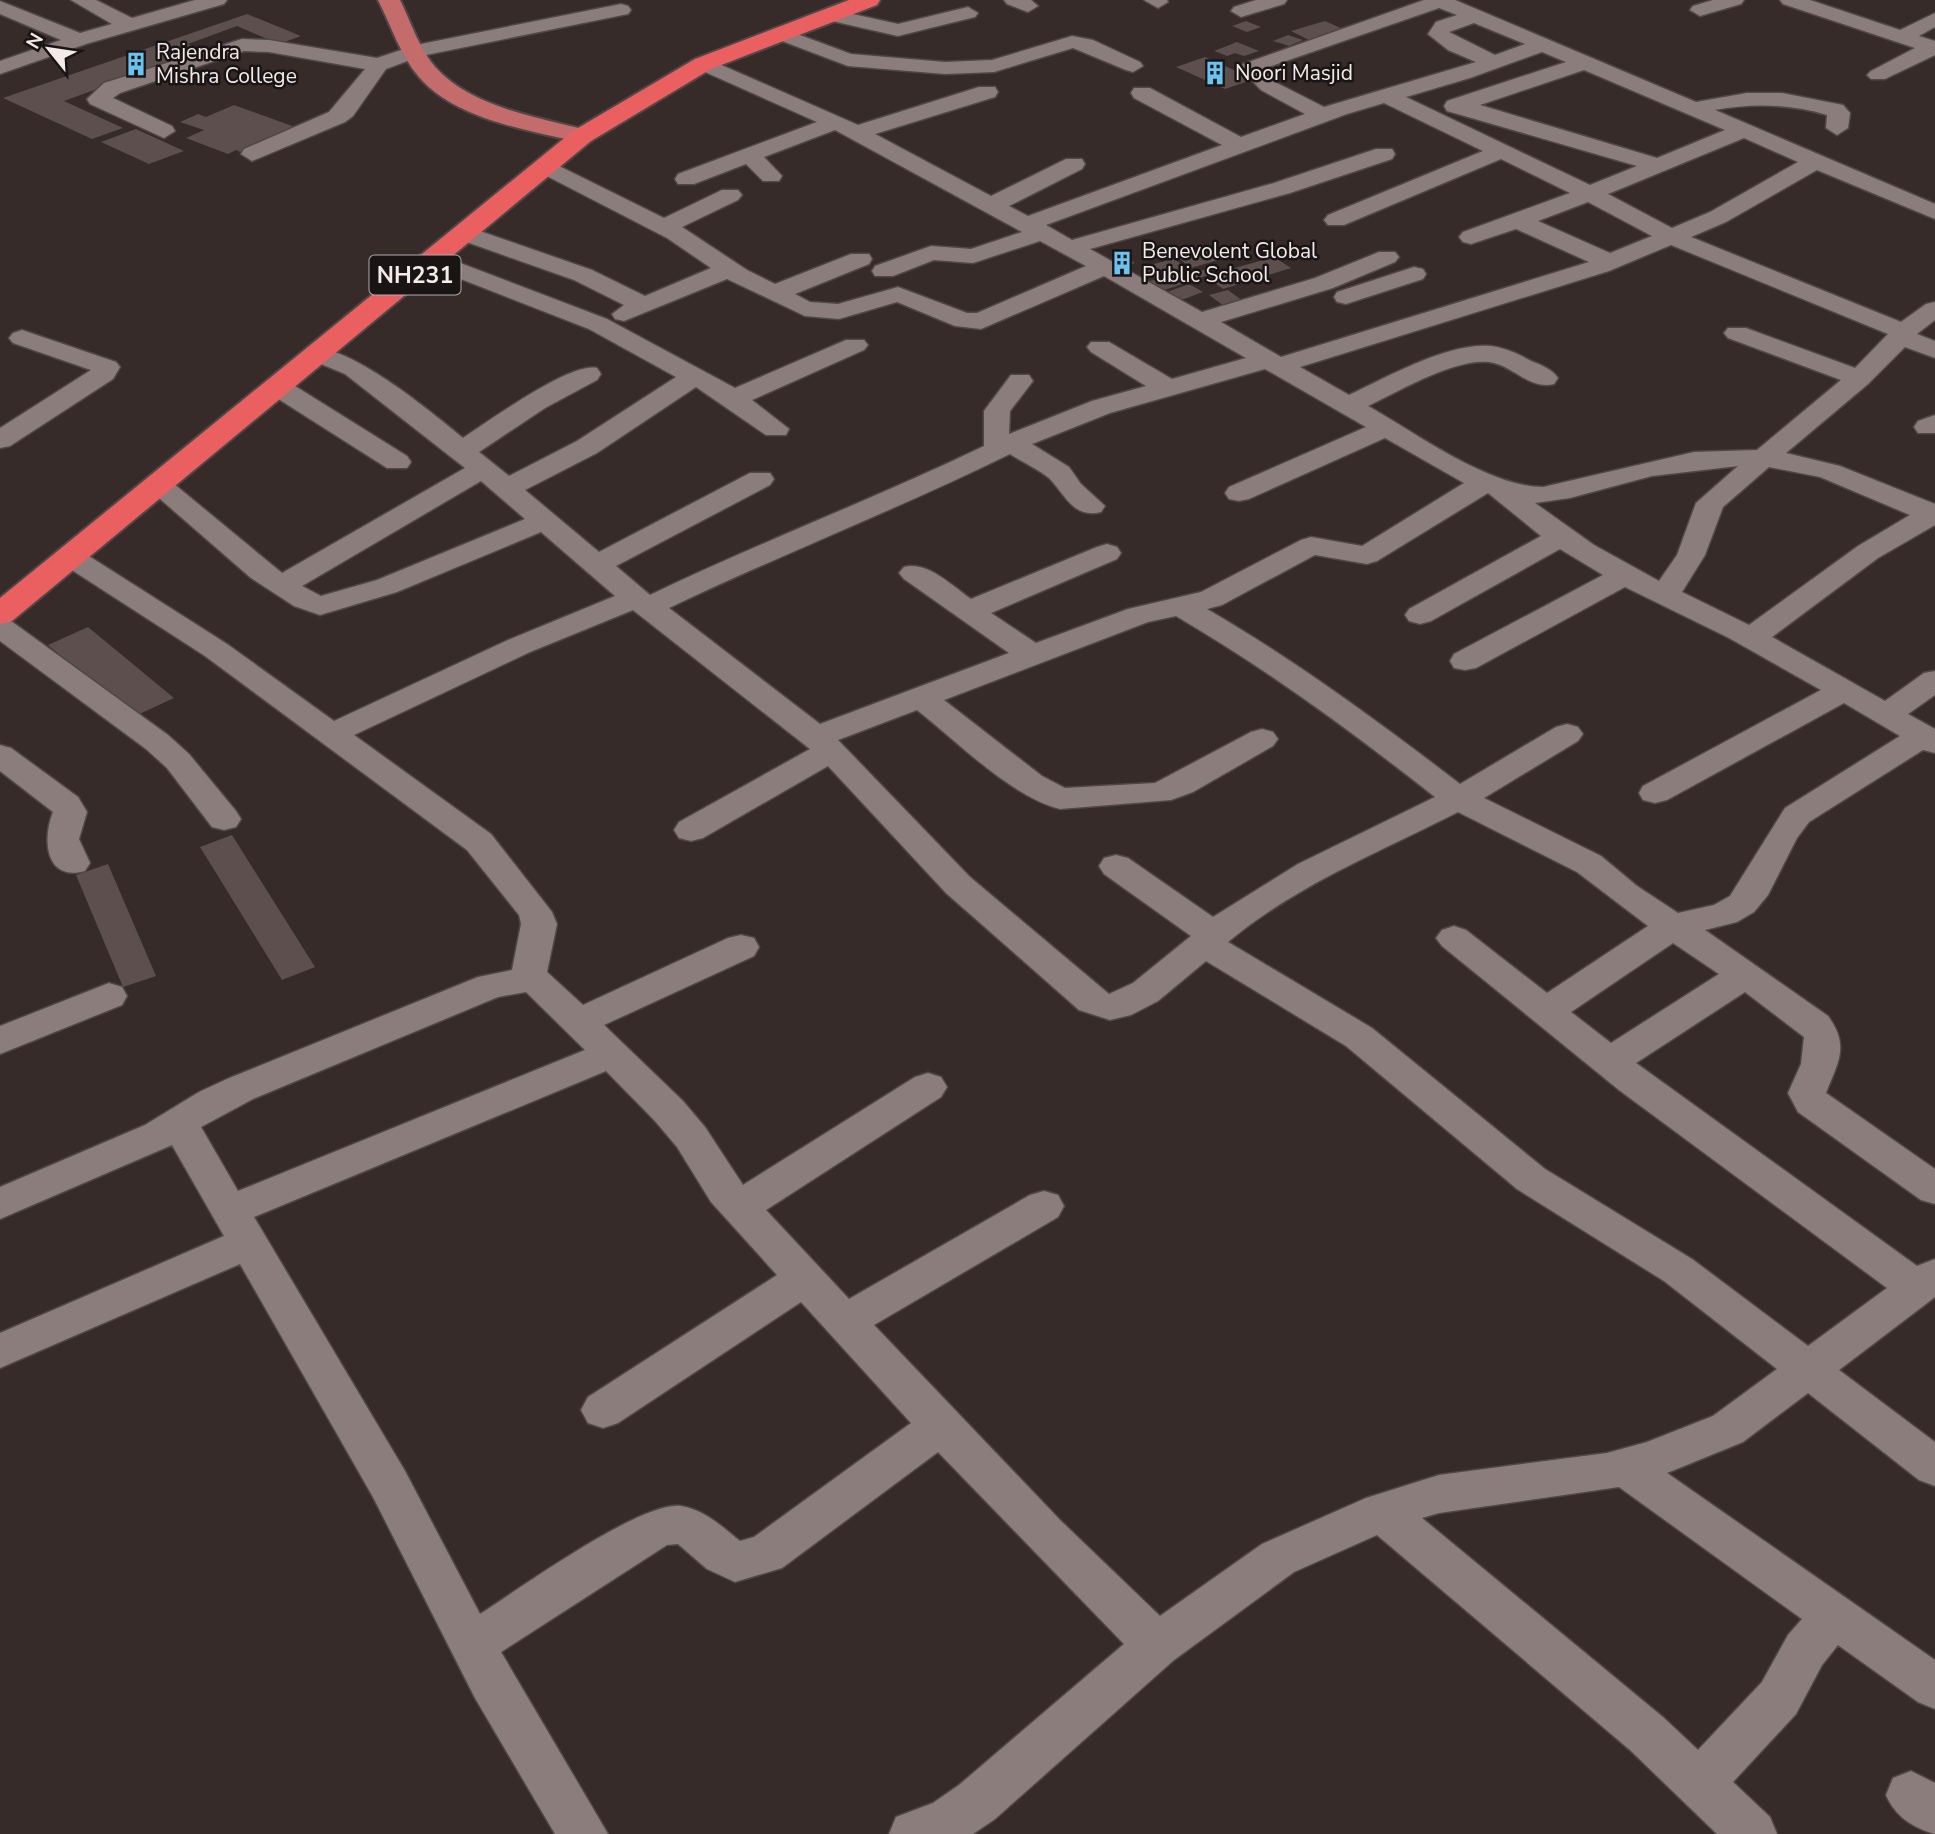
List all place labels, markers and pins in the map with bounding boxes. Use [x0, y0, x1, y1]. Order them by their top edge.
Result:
place label: Rajendra Mishra College [156, 38, 297, 90]
building icon: Rajendra Mishra College [122, 50, 150, 78]
building icon: Noori Masjid [1201, 59, 1229, 87]
place label: Noori Masjid [1235, 59, 1353, 87]
place label: Benevolent Global Public School [1142, 237, 1318, 289]
building icon: Benevolent Global Public School [1108, 249, 1136, 277]

